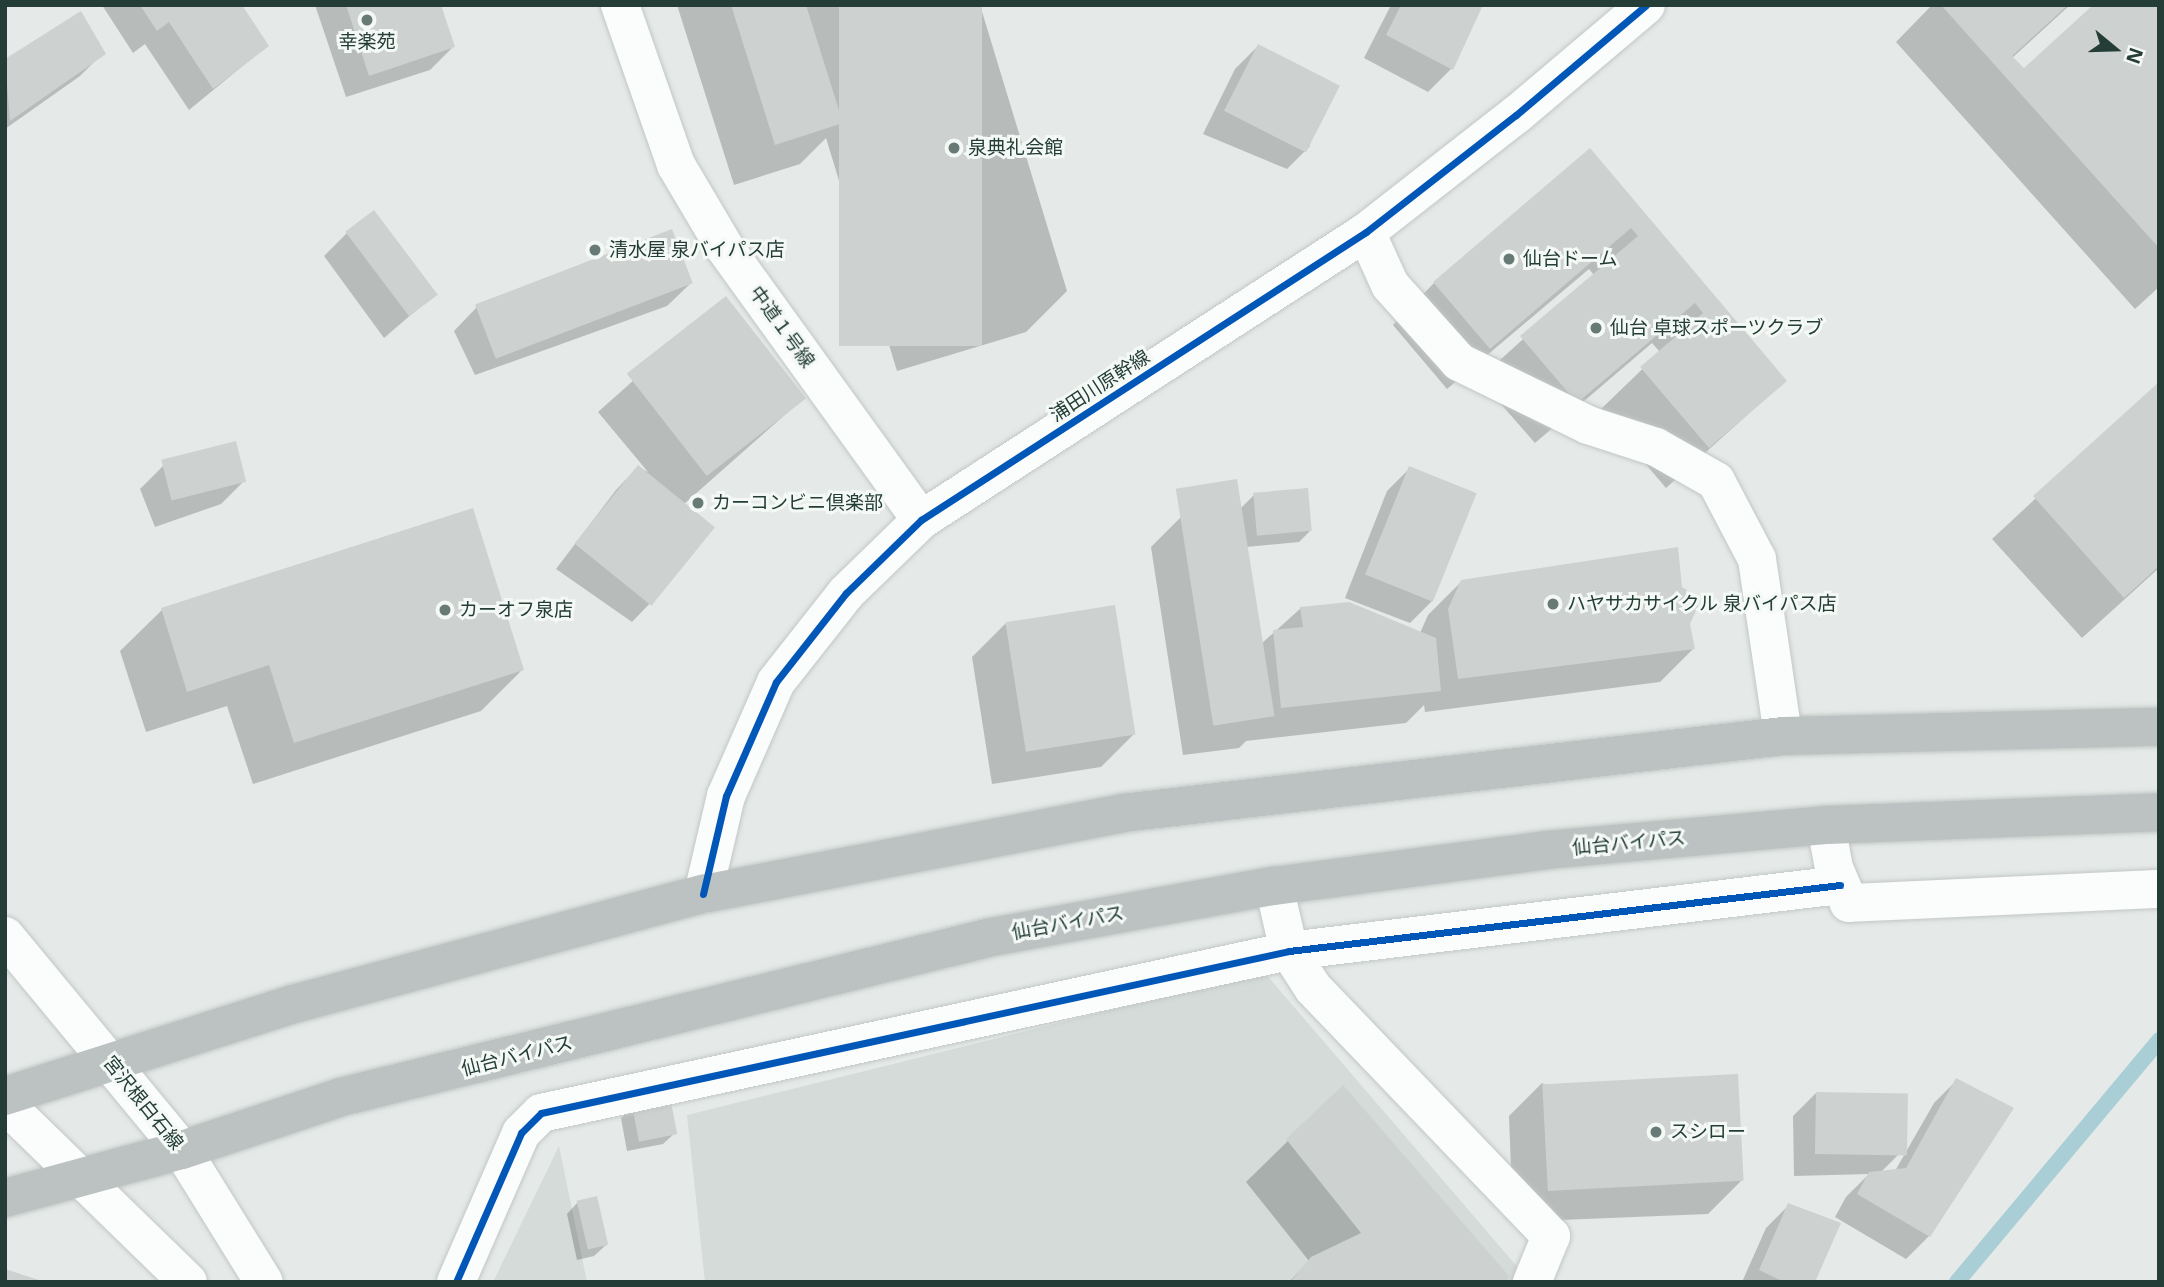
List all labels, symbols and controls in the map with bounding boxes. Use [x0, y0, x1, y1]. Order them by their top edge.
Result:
marker: 幸楽苑 [359, 12, 375, 28]
north arrow [2080, 14, 2150, 84]
place label: 幸楽苑 [339, 31, 395, 53]
text: N [2120, 44, 2150, 67]
place label: 泉典礼会館 [968, 137, 1063, 159]
marker: 泉典礼会館 [946, 140, 962, 156]
place label: 清水屋 泉バイパス店 [609, 239, 785, 261]
marker: 清水屋 泉バイパス店 [587, 242, 603, 258]
place label: 仙台ドーム [1523, 248, 1618, 270]
marker: 仙台ドーム [1501, 251, 1517, 267]
street label: 中道１号線 [745, 282, 819, 372]
place label: 仙台 卓球スポーツクラブ [1610, 317, 1824, 339]
marker: 仙台 卓球スポーツクラブ [1588, 320, 1604, 336]
street label: 浦田川原幹線 [1046, 345, 1154, 427]
place label: カーコンビニ倶楽部 [712, 492, 883, 514]
marker: カーコンビニ倶楽部 [690, 495, 706, 511]
place label: ハヤサカサイクル 泉バイパス店 [1567, 593, 1838, 615]
marker: ハヤサカサイクル 泉バイパス店 [1545, 596, 1561, 612]
place label: カーオフ泉店 [459, 599, 573, 621]
marker: カーオフ泉店 [437, 602, 453, 618]
street label: 仙台バイパス [1571, 827, 1687, 859]
street label: 仙台バイパス [1010, 902, 1126, 944]
street label: 仙台バイパス [459, 1031, 575, 1081]
street label: 宮沢根白石線 [98, 1052, 188, 1154]
place label: スシロー [1670, 1121, 1746, 1143]
marker: スシロー [1648, 1124, 1664, 1140]

